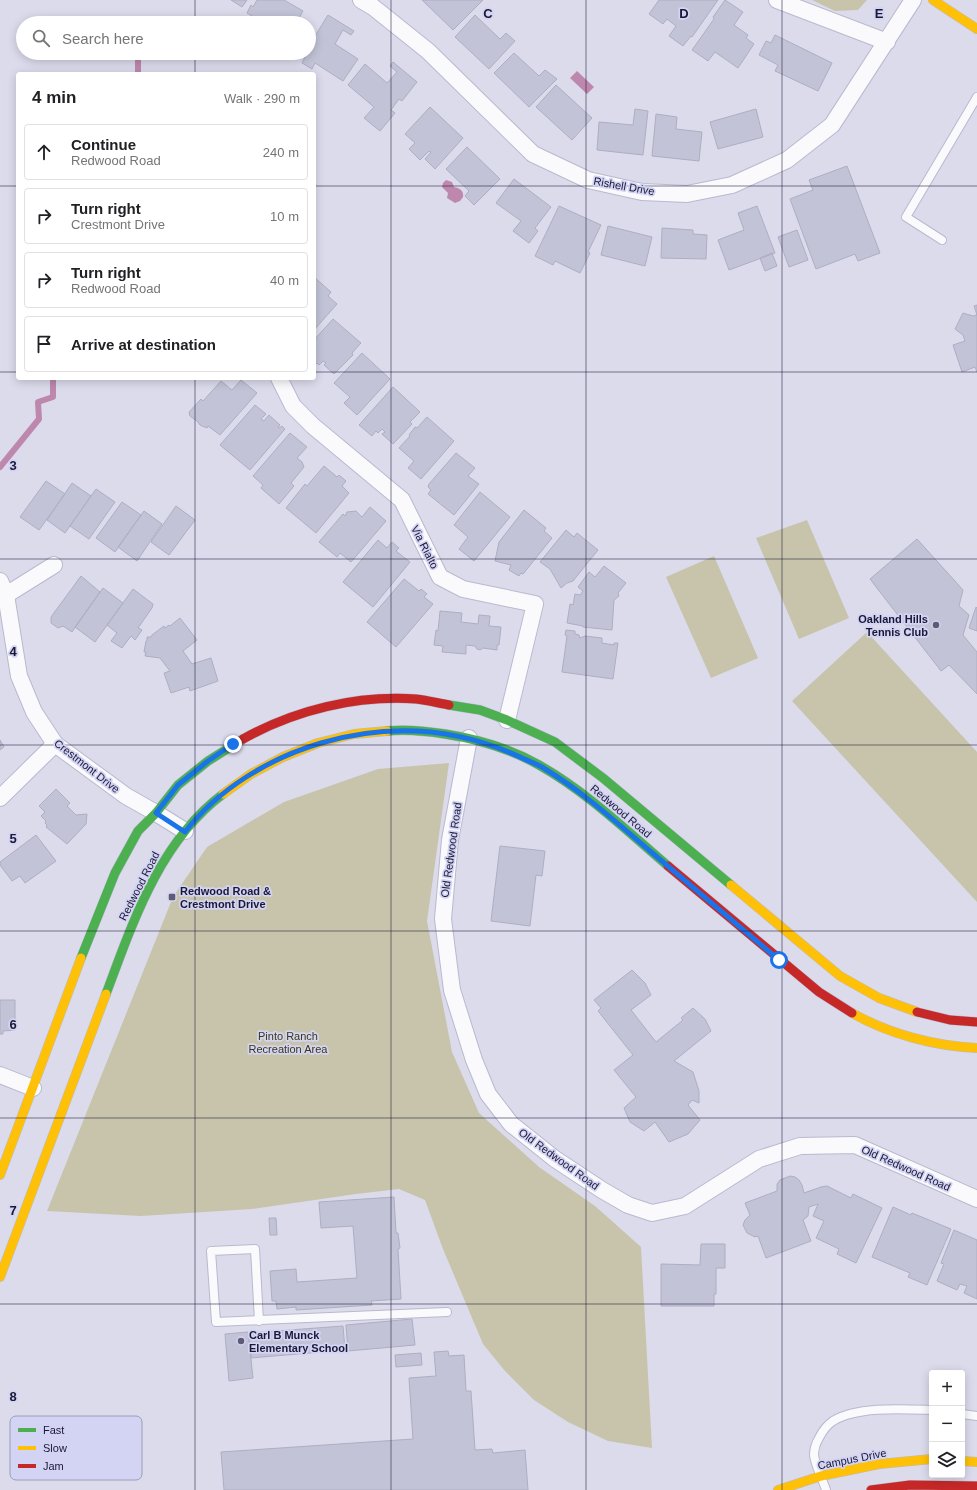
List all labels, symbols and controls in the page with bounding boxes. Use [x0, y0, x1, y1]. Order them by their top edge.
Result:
text: C [483, 6, 493, 21]
text: D [679, 6, 689, 21]
text: E [875, 6, 884, 21]
search box [16, 16, 316, 60]
icon: search [30, 27, 52, 49]
text: Search here [62, 30, 144, 47]
text: 4 min [32, 88, 76, 107]
text: Walk · 290 m [224, 91, 300, 106]
text: Continue [71, 136, 136, 153]
icon: ahead [33, 141, 55, 163]
text: 240 m [263, 145, 299, 160]
text: Redwood Road [71, 153, 161, 168]
street label: Rishell Drive [593, 175, 655, 197]
text: Turn right [71, 200, 141, 217]
icon: right [33, 205, 55, 227]
text: 10 m [270, 209, 299, 224]
text: Crestmont Drive [71, 217, 165, 232]
text: Turn right [71, 264, 141, 281]
icon: right [33, 269, 55, 291]
text: 40 m [270, 273, 299, 288]
text: Redwood Road [71, 281, 161, 296]
icon: arrive [33, 333, 55, 355]
text: Arrive at destination [71, 336, 216, 353]
text: 3 [9, 458, 17, 473]
street label: Via Rialto [409, 523, 441, 571]
place label: Oakland Hills Tennis Club [858, 613, 928, 638]
marker: Oakland Hills Tennis Club [931, 620, 941, 630]
text: 4 [9, 644, 17, 659]
route end [224, 735, 242, 753]
street label: Crestmont Drive [52, 737, 122, 795]
street label: Redwood Road [588, 782, 654, 840]
street label: Old Redwood Road [438, 802, 464, 898]
text: 5 [9, 831, 17, 846]
street label: Redwood Road [116, 849, 162, 923]
place label: Redwood Road & Crestmont Drive [180, 885, 271, 910]
marker: Redwood Road & Crestmont Drive [167, 892, 177, 902]
route start [770, 951, 788, 969]
text: 6 [9, 1017, 17, 1032]
park label: Pinto Ranch Recreation Area [249, 1030, 328, 1055]
street label: Old Redwood Road [517, 1126, 601, 1192]
street label: Old Redwood Road [860, 1143, 952, 1193]
text: 7 [9, 1203, 17, 1218]
place label: Carl B Munck Elementary School [249, 1329, 348, 1354]
marker: Carl B Munck Elementary School [236, 1336, 246, 1346]
map controls [929, 1370, 965, 1478]
button: + [929, 1370, 965, 1406]
text: 8 [9, 1389, 17, 1404]
button: − [929, 1406, 965, 1442]
legend [10, 1416, 142, 1480]
text: Fast [43, 1424, 64, 1436]
text: Slow [43, 1442, 67, 1454]
button: layers [929, 1442, 965, 1478]
street label: Campus Drive [817, 1446, 887, 1472]
text: Jam [43, 1460, 64, 1472]

